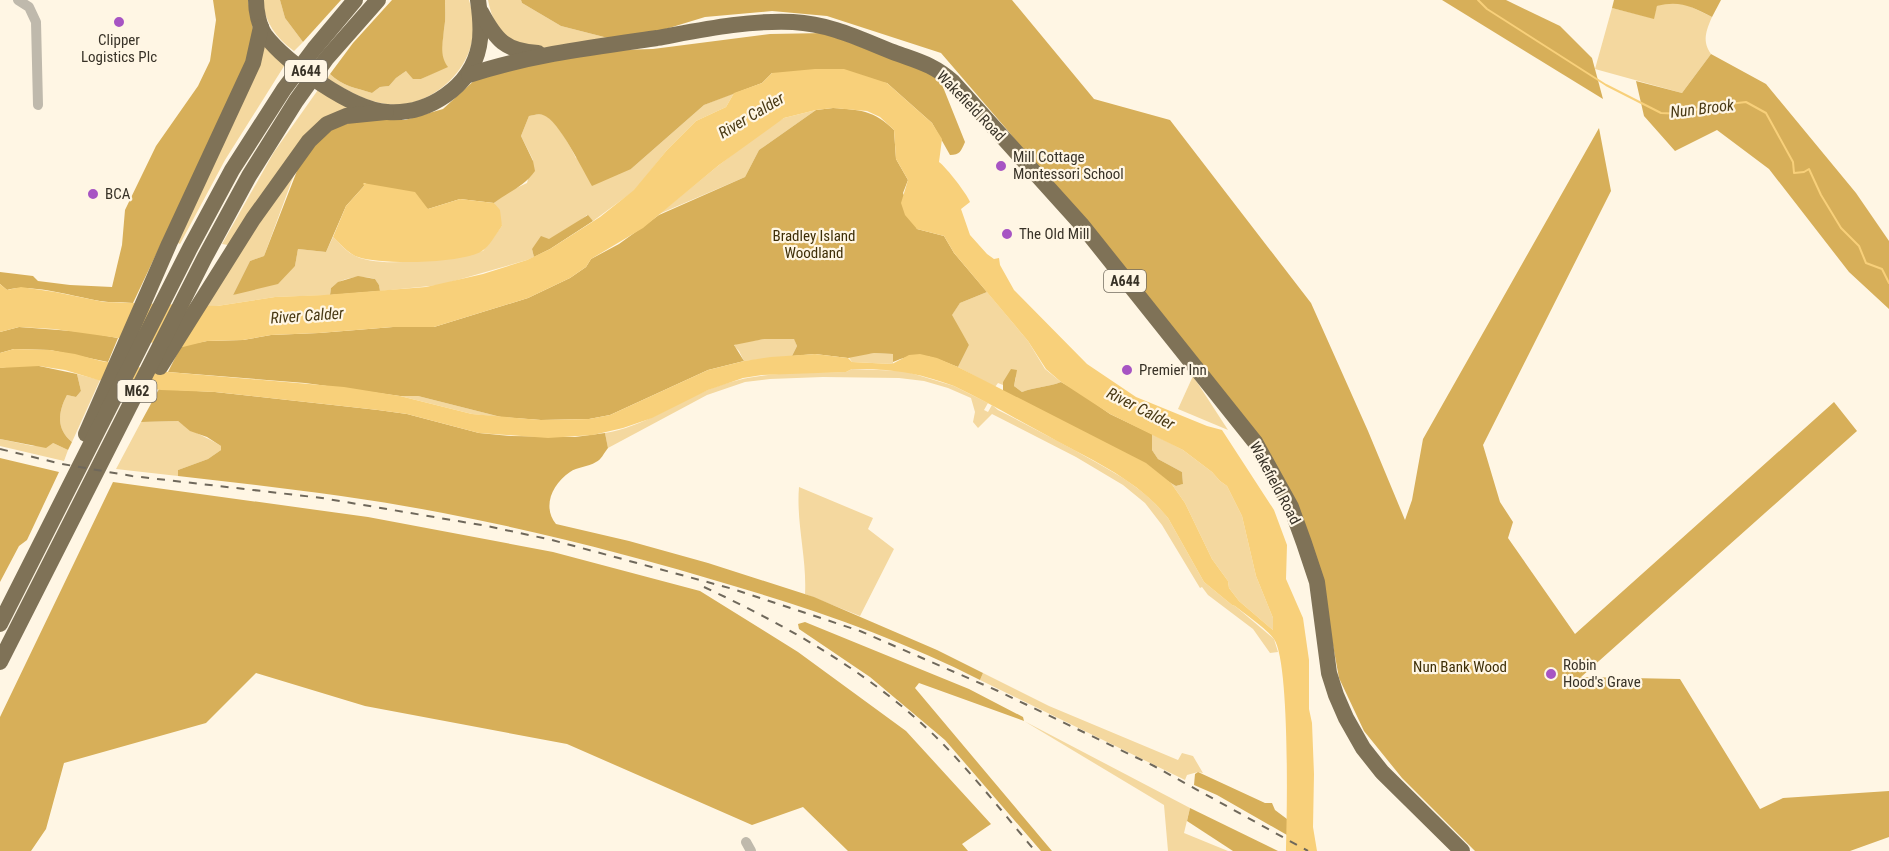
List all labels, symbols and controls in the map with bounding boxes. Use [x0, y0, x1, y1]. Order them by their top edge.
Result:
marker: Clipper Logistics Plc [112, 15, 126, 29]
place label: Clipper Logistics Plc [81, 31, 157, 66]
road number: A644 [285, 60, 327, 82]
street label: Wakefield Road [933, 67, 1009, 145]
water label: River Calder [715, 88, 789, 142]
water label: Nun Brook [1669, 95, 1736, 122]
place label: Mill Cottage Montessori School [1013, 148, 1124, 183]
marker: Mill Cottage Montessori School [994, 159, 1008, 173]
place label: BCA [105, 185, 131, 203]
marker: BCA [86, 187, 100, 201]
place label: The Old Mill [1019, 225, 1090, 243]
park label: Bradley Island Woodland [772, 227, 856, 262]
marker: The Old Mill [1000, 227, 1014, 241]
road number: A644 [1104, 270, 1146, 292]
water label: River Calder [270, 303, 346, 328]
place label: Premier Inn [1139, 361, 1207, 379]
marker: Premier Inn [1120, 363, 1134, 377]
road number: M62 [118, 380, 156, 402]
water label: River Calder [1104, 383, 1179, 434]
street label: Wakefield Road [1246, 439, 1304, 527]
place label: Robin Hood's Grave [1563, 656, 1641, 691]
park label: Nun Bank Wood [1413, 658, 1507, 676]
marker: Robin Hood's Grave [1544, 667, 1558, 681]

